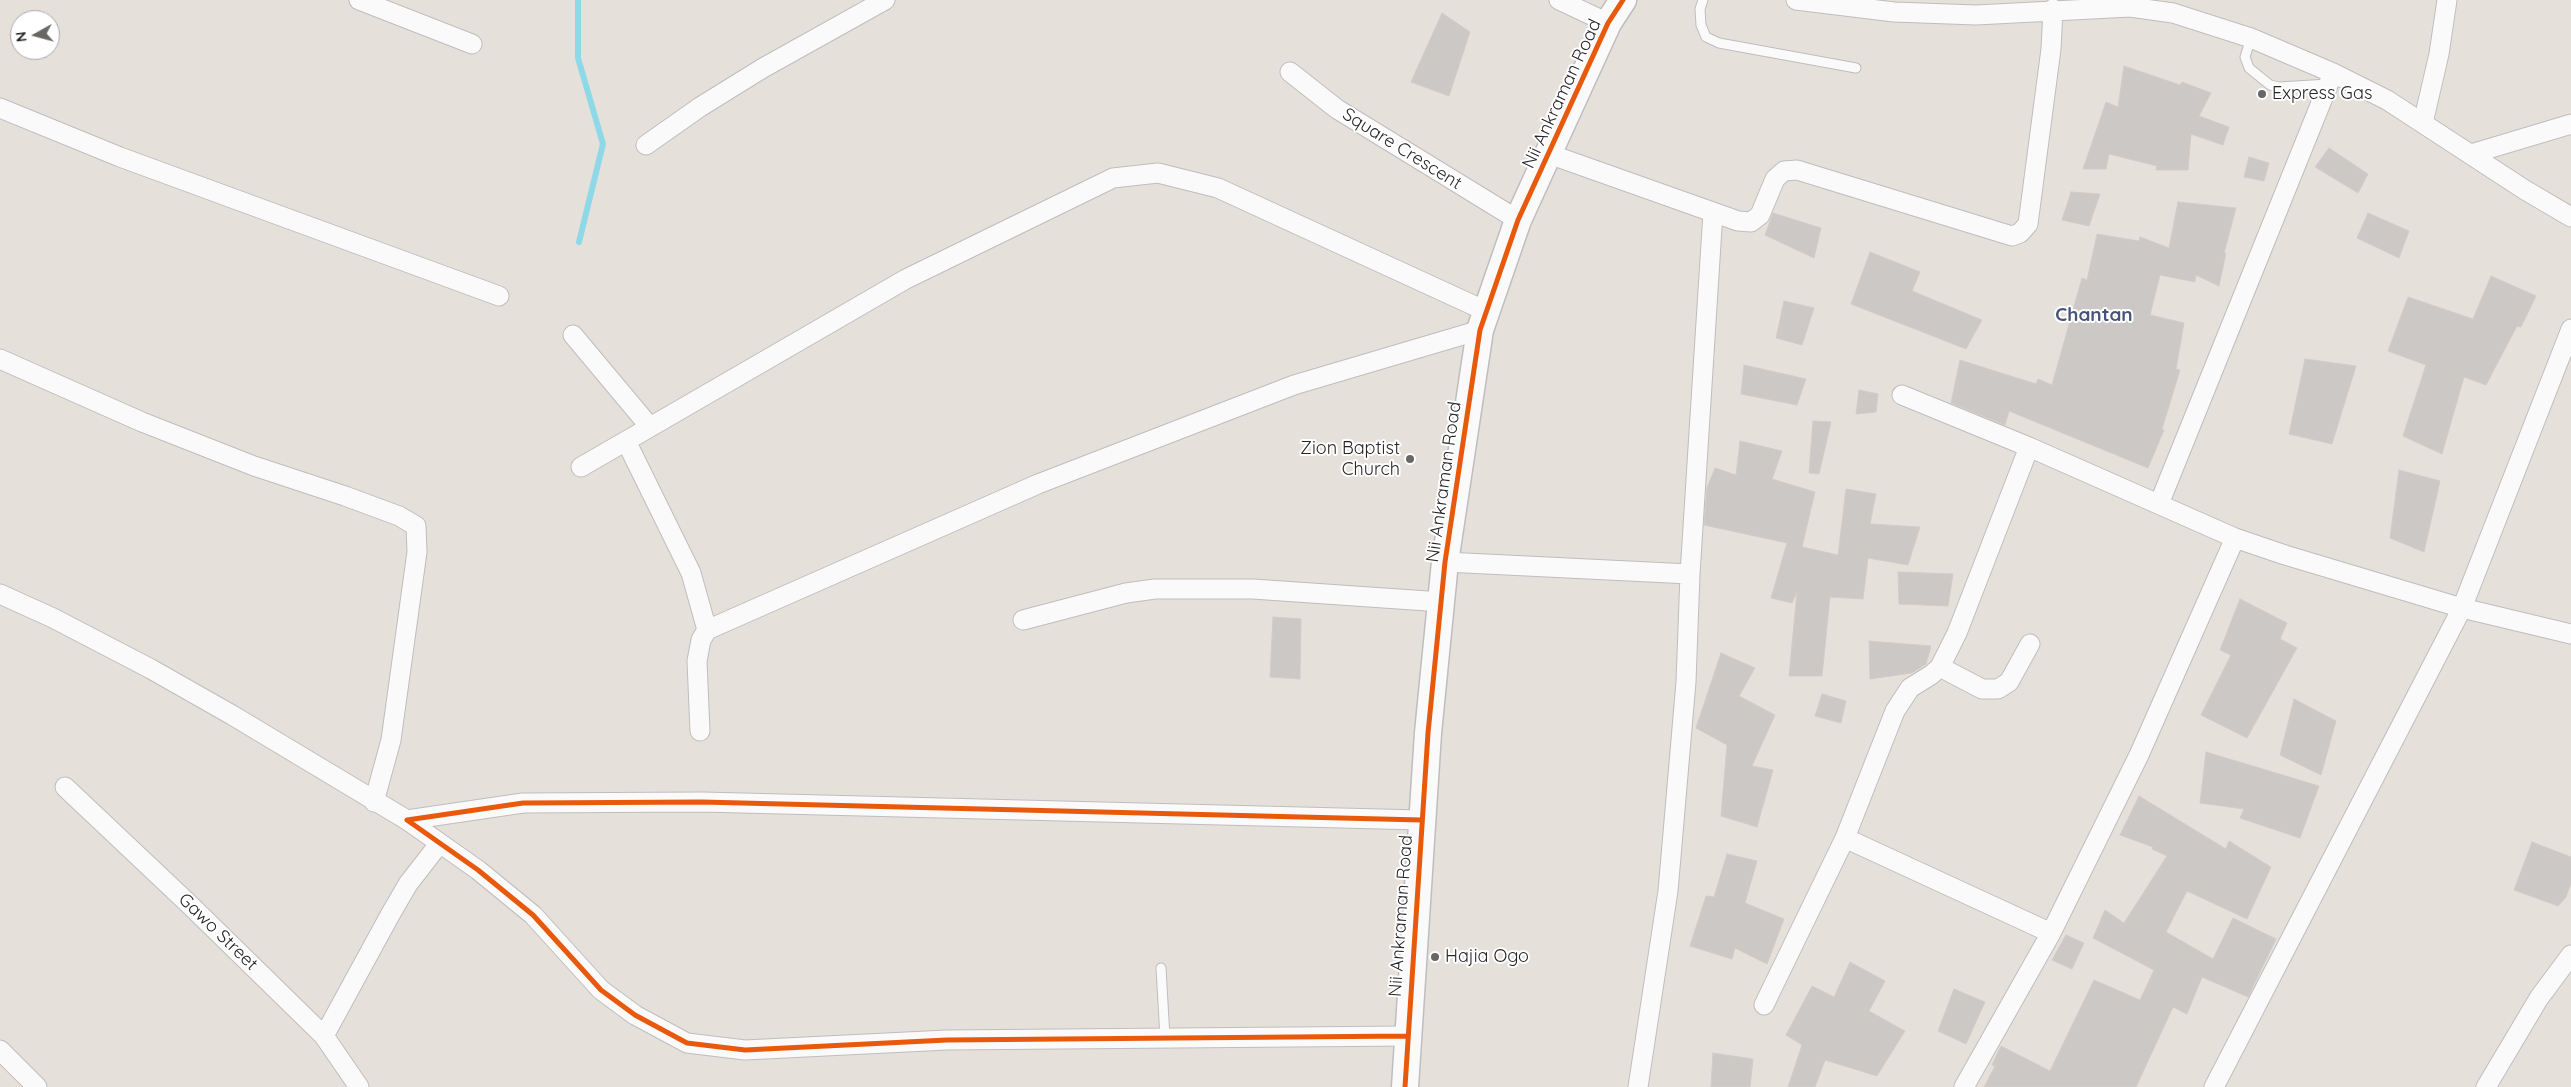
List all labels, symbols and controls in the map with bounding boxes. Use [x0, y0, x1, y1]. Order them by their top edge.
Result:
north arrow [10, 10, 60, 60]
street label: Nii Ankraman Road [1518, 16, 1606, 172]
text: N [12, 31, 31, 43]
place label: Express Gas [2272, 83, 2372, 105]
marker: Express Gas [2256, 88, 2268, 100]
street label: Square Crescent [1338, 104, 1466, 194]
district label: Chantan [2055, 304, 2133, 326]
street label: Nii Ankraman Road [1422, 400, 1466, 564]
place label: Zion Baptist Church [1300, 438, 1400, 480]
marker: Zion Baptist Church [1404, 453, 1416, 465]
street label: Nii Ankraman Road [1385, 834, 1417, 998]
street label: Gawo Street [174, 889, 262, 975]
place label: Hajia Ogo [1445, 946, 1529, 968]
marker: Hajia Ogo [1429, 951, 1441, 963]

